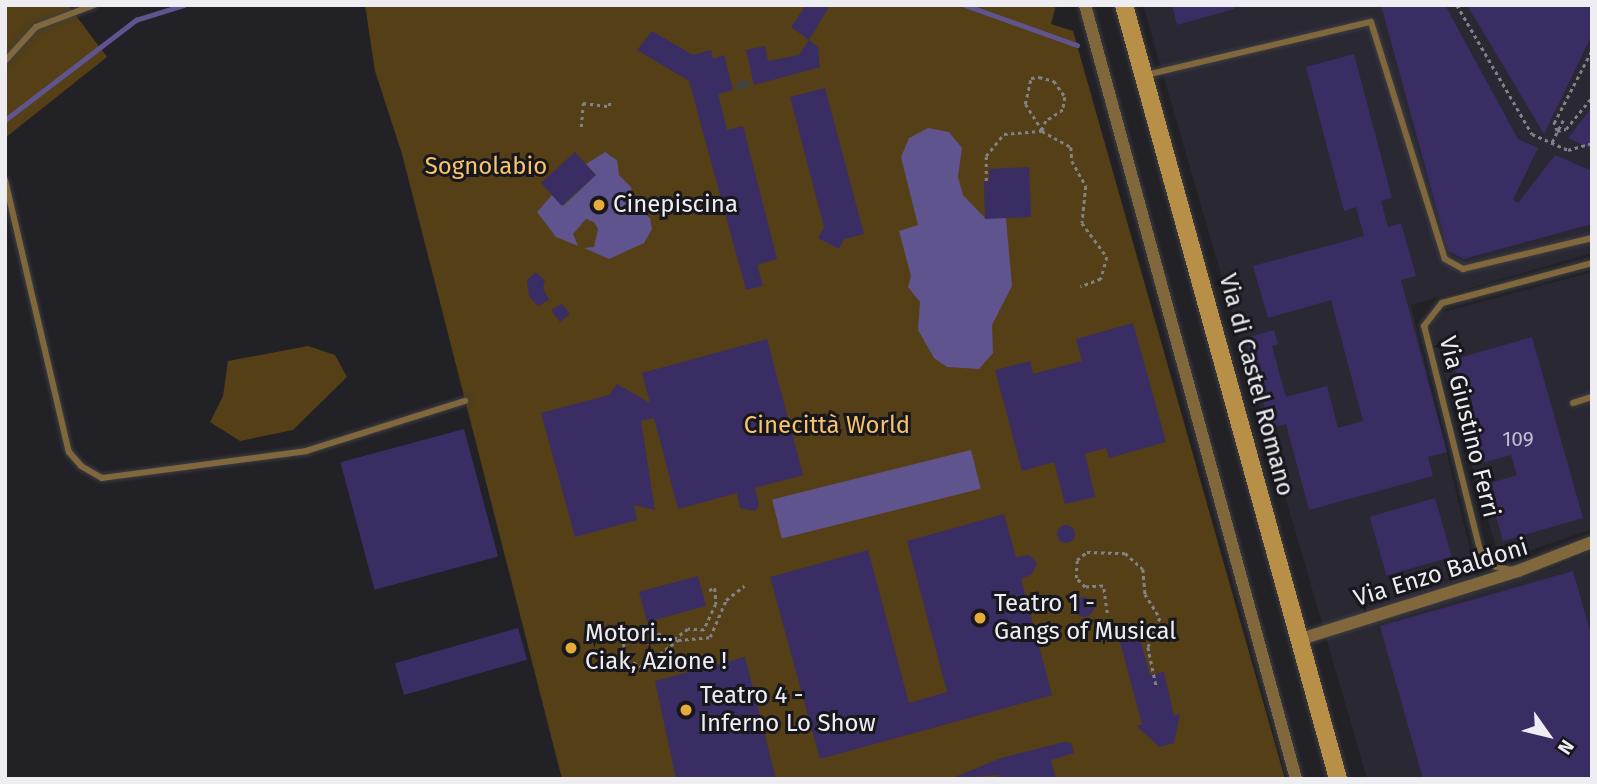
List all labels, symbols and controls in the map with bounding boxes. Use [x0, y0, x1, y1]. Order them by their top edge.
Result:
park label: Sognolabio [425, 153, 547, 181]
place label: Cinepiscina [613, 191, 738, 219]
marker: Cinepiscina [591, 197, 607, 213]
street label: Via di Castel Romano [1212, 271, 1300, 499]
street label: Via Giustino Ferri [1433, 333, 1505, 521]
park label: Cinecittà World [744, 412, 910, 440]
house number: 109 [1502, 426, 1534, 452]
street label: Via Enzo Baldoni [1351, 533, 1531, 613]
place label: Teatro 1 - Gangs of Musical [994, 590, 1176, 646]
marker: Teatro 1 - Gangs of Musical [972, 610, 988, 626]
place label: Motori... Ciak, Azione ! [585, 620, 727, 676]
marker: Motori... Ciak, Azione ! [563, 640, 579, 656]
place label: Teatro 4 - Inferno Lo Show [700, 682, 876, 738]
north arrow [1513, 700, 1583, 770]
marker: Teatro 4 - Inferno Lo Show [678, 702, 694, 718]
text: N [1553, 735, 1579, 759]

